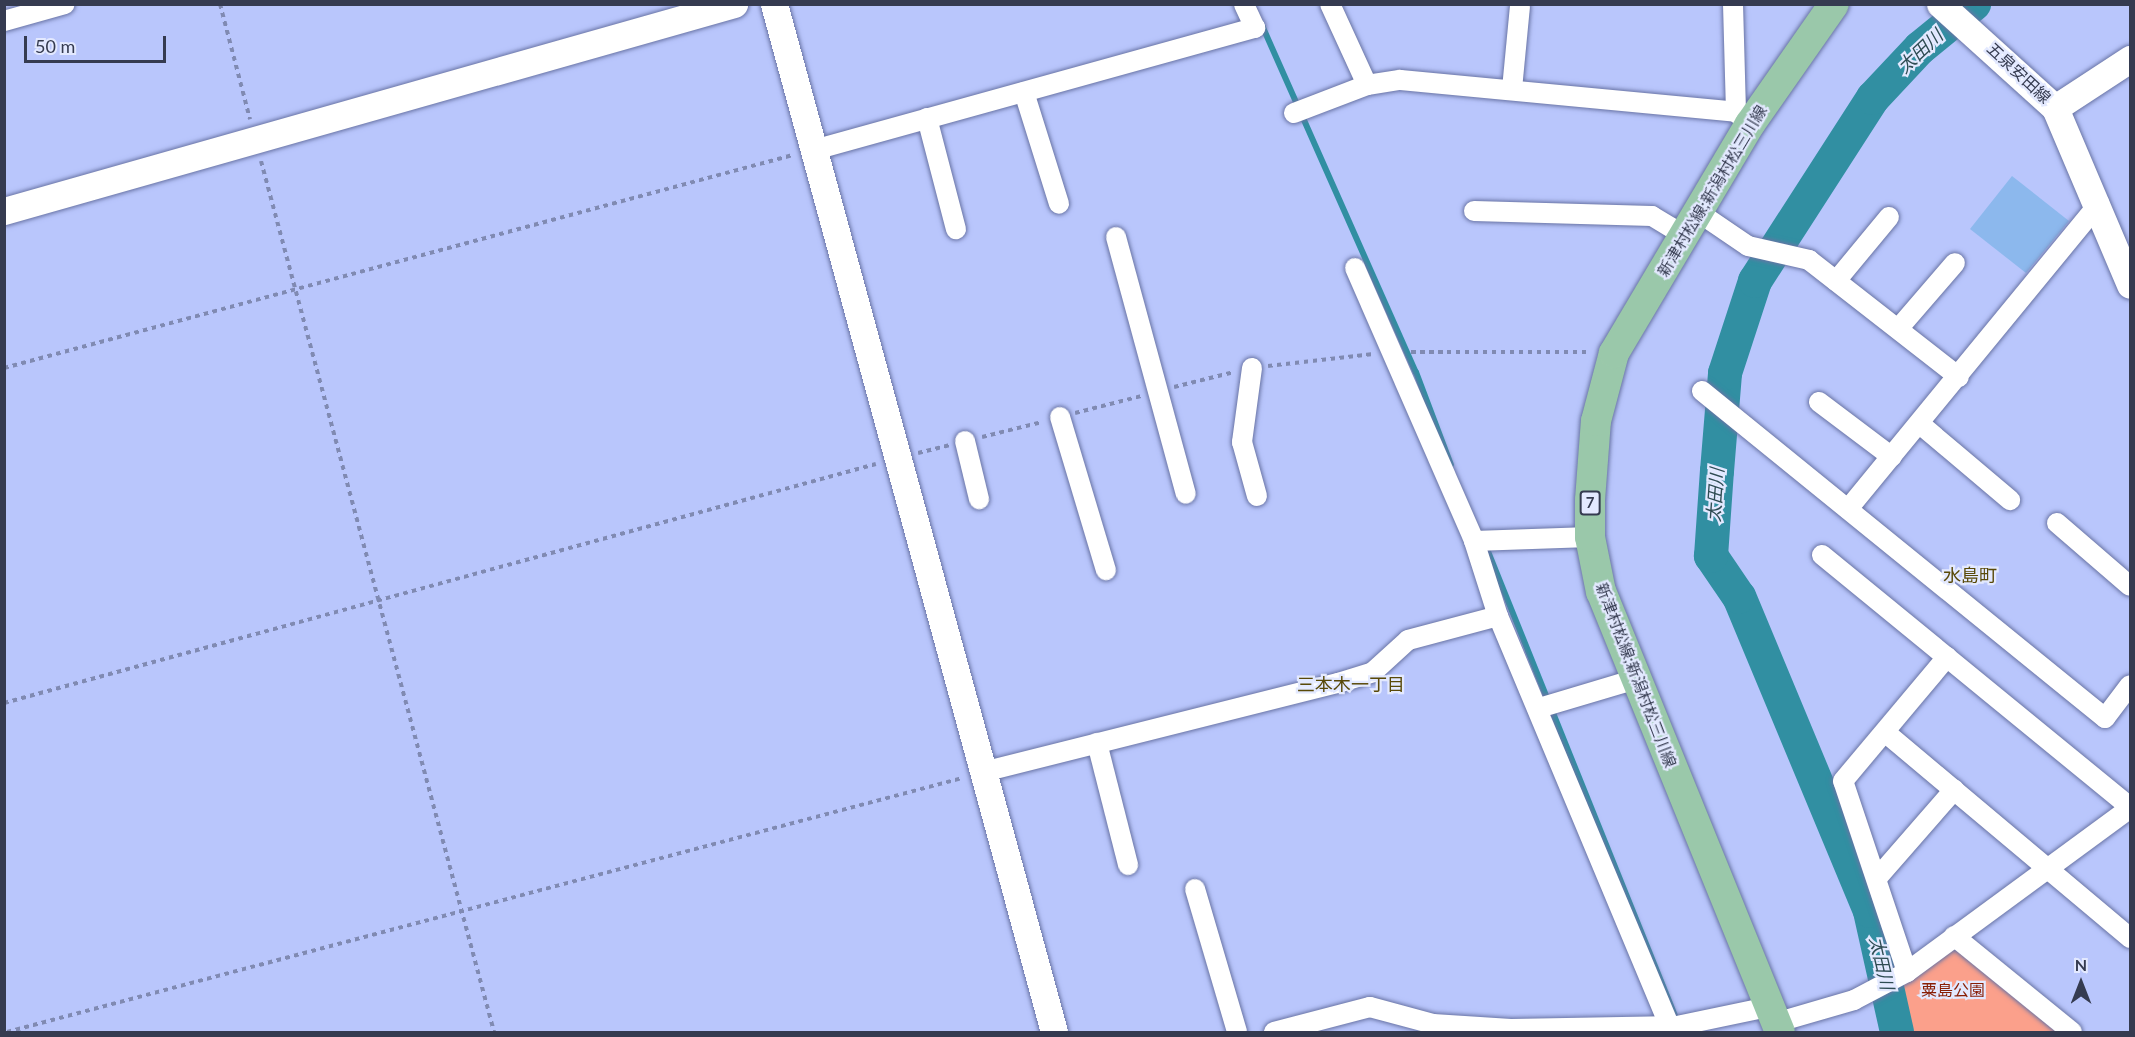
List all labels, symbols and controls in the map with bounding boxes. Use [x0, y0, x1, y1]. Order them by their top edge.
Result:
scale bar [27, 24, 170, 62]
water label: 太田川 [1893, 25, 1947, 77]
text: 50 m [35, 35, 75, 57]
street label: 五泉安田線 [1983, 39, 2055, 107]
street label: 新津村松線;新潟村松三川線 [1653, 102, 1771, 280]
water label: 太田川 [1702, 467, 1728, 523]
road number: 7 [1580, 491, 1600, 515]
district label: 水島町 [1943, 564, 1997, 586]
street label: 新津村松線;新潟村松三川線 [1592, 580, 1680, 770]
district label: 三本木一丁目 [1297, 673, 1405, 695]
water label: 太田川 [1865, 934, 1899, 992]
north arrow [2051, 953, 2111, 1013]
text: N [2075, 955, 2087, 974]
park label: 粟島公園 [1921, 980, 1985, 1000]

